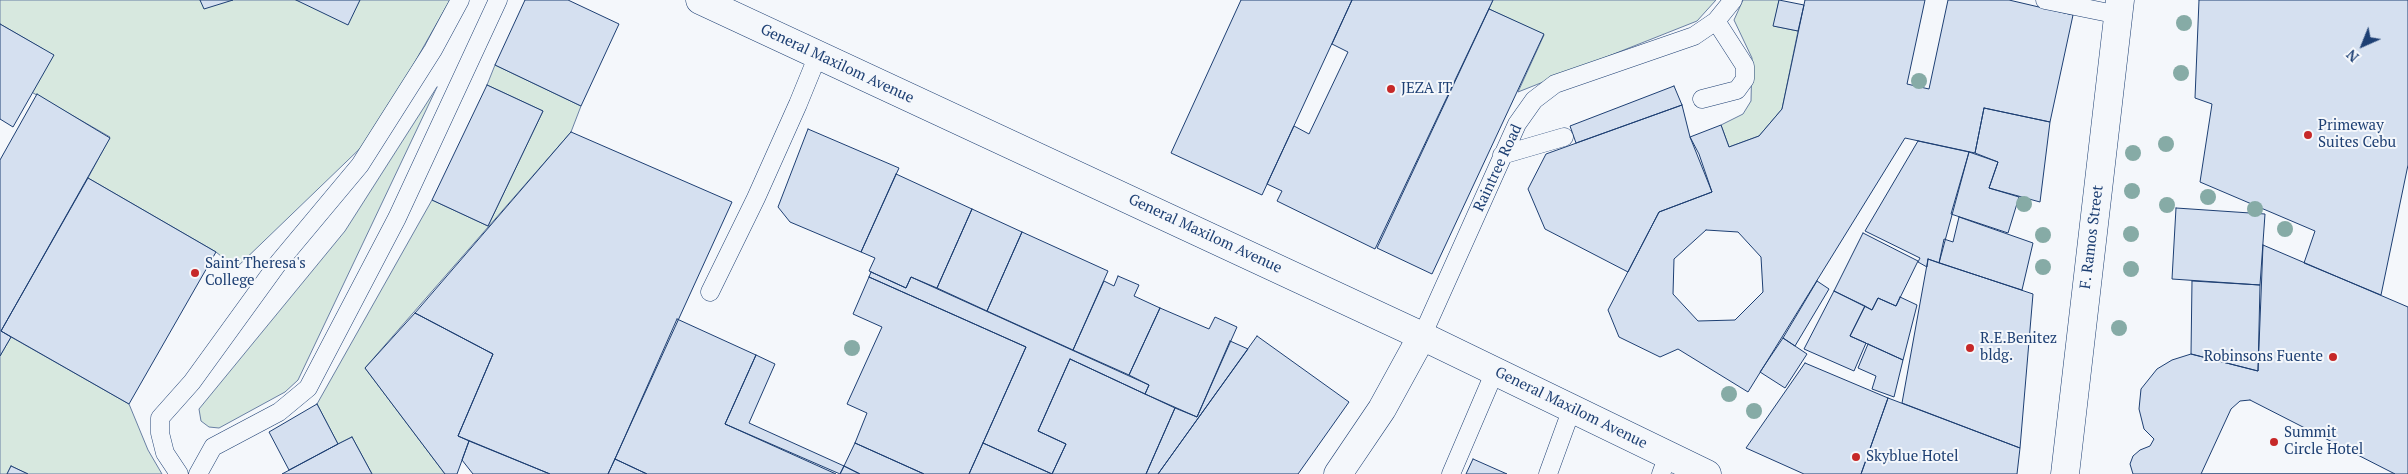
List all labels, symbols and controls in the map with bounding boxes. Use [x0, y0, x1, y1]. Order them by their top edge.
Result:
north arrow [2338, 20, 2388, 70]
street label: General Maxilom Avenue [757, 21, 917, 107]
text: N [2342, 46, 2363, 67]
place label: JEZA IT [1401, 80, 1452, 98]
marker: JEZA IT [1385, 83, 1397, 95]
place label: Primeway Suites Cebu [2318, 117, 2396, 152]
street label: Raintree Road [1470, 122, 1526, 214]
marker: Primeway Suites Cebu [2302, 129, 2314, 141]
street label: F. Ramos Street [2077, 184, 2107, 290]
street label: General Maxilom Avenue [1125, 191, 1285, 277]
place label: Saint Theresa's College [205, 255, 306, 290]
marker: Saint Theresa's College [189, 267, 201, 279]
place label: R.E.Benitez bldg. [1980, 330, 2057, 365]
marker: R.E.Benitez bldg. [1964, 342, 1976, 354]
place label: Robinsons Fuente [2204, 348, 2323, 366]
marker: Robinsons Fuente [2327, 351, 2339, 363]
street label: General Maxilom Avenue [1492, 363, 1650, 453]
place label: Summit Circle Hotel [2284, 424, 2363, 459]
marker: Summit Circle Hotel [2268, 436, 2280, 448]
place label: Skyblue Hotel [1866, 448, 1959, 466]
marker: Skyblue Hotel [1850, 451, 1862, 463]

